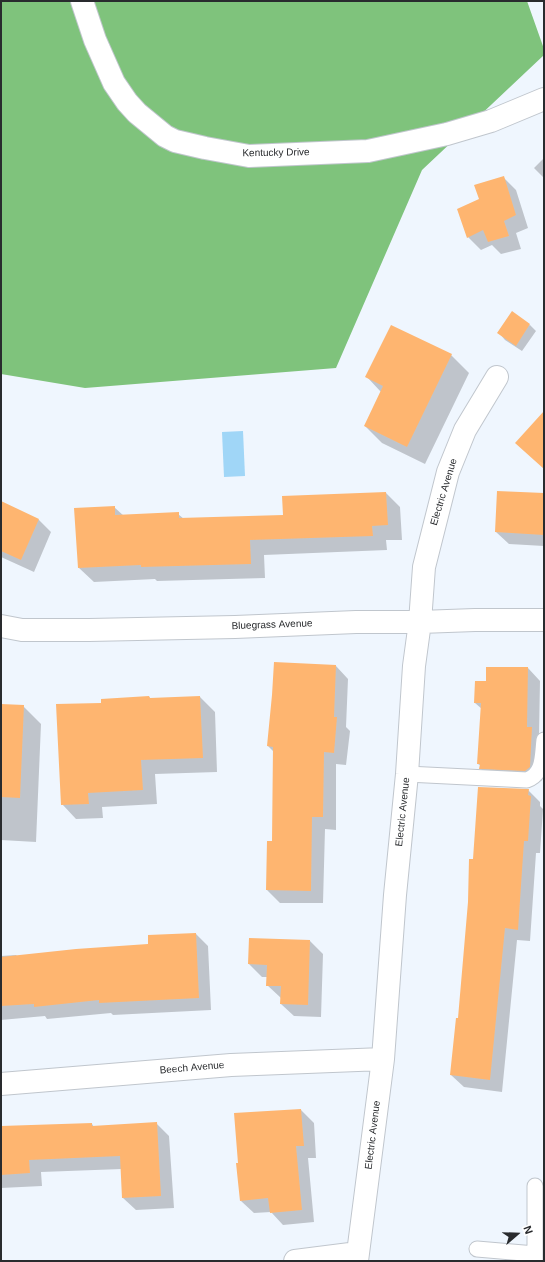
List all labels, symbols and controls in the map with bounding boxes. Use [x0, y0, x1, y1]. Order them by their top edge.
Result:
street label: Kentucky Drive [242, 146, 310, 160]
street label: Electric Avenue [428, 457, 460, 527]
street label: Bluegrass Avenue [231, 618, 313, 632]
street label: Electric Avenue [393, 777, 413, 847]
street label: Beech Avenue [159, 1059, 225, 1077]
street label: Electric Avenue [363, 1100, 383, 1170]
north arrow [497, 1214, 537, 1254]
text: N [521, 1224, 535, 1236]

